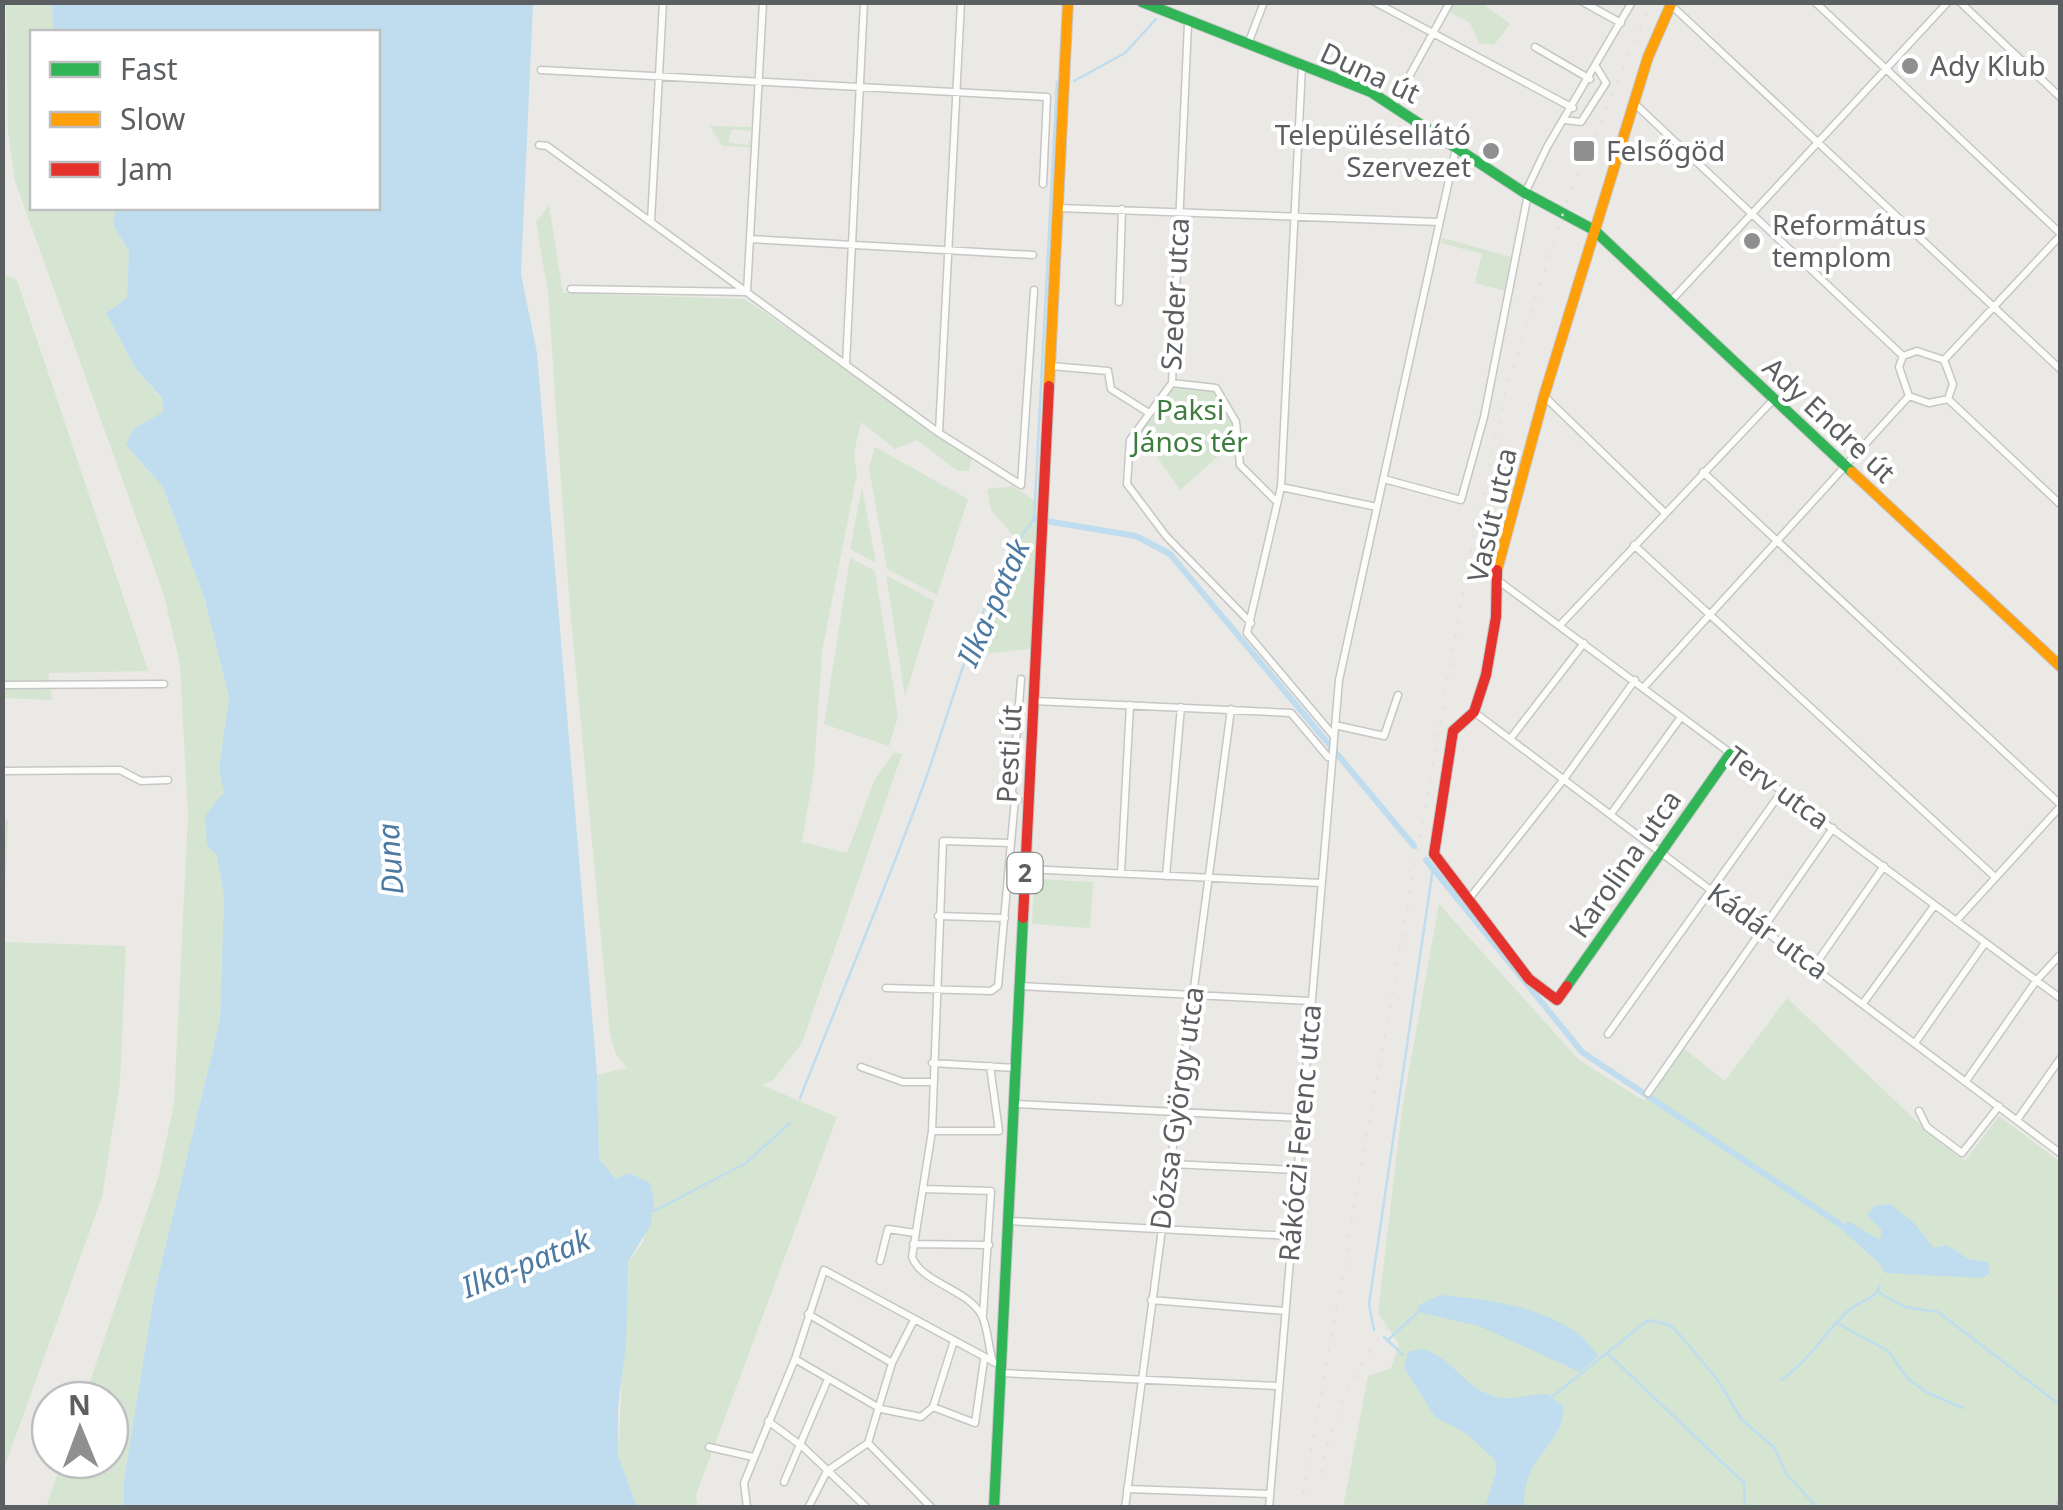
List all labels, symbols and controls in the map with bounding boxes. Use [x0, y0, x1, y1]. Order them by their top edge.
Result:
legend [30, 30, 380, 210]
street label: Duna út [1315, 33, 1426, 112]
place label: Ady Klub [1930, 46, 2046, 84]
text: Fast [120, 48, 178, 89]
marker: Ady Klub [1899, 55, 1921, 77]
text: Slow [120, 98, 186, 139]
place label: Településellátó Szervezet [1275, 115, 1471, 185]
place label: Felsőgöd [1606, 131, 1725, 169]
marker: Felsőgöd [1571, 138, 1597, 164]
marker: Településellátó Szervezet [1480, 140, 1502, 162]
text: Jam [117, 148, 173, 189]
place label: Református templom [1772, 205, 1926, 275]
street label: Szeder utca [1151, 217, 1197, 371]
marker: Református templom [1741, 230, 1763, 252]
street label: Ady Endre út [1755, 348, 1904, 491]
park label: Paksi János tér [1129, 390, 1248, 460]
street label: Vasút utca [1457, 444, 1525, 586]
water label: Ilka-patak [946, 531, 1039, 673]
street label: Pesti út [986, 704, 1030, 804]
street label: Terv utca [1719, 737, 1838, 838]
street label: Karolina utca [1559, 782, 1689, 945]
water label: Duna [367, 822, 412, 896]
road number: 2 [1008, 853, 1042, 893]
street label: Kádár utca [1700, 873, 1837, 987]
street label: Dózsa György utca [1140, 984, 1212, 1232]
street label: Rákóczi Ferenc utca [1269, 1003, 1329, 1263]
water label: Ilka-patak [454, 1218, 597, 1307]
north arrow [30, 1380, 130, 1480]
text: N [68, 1385, 91, 1423]

